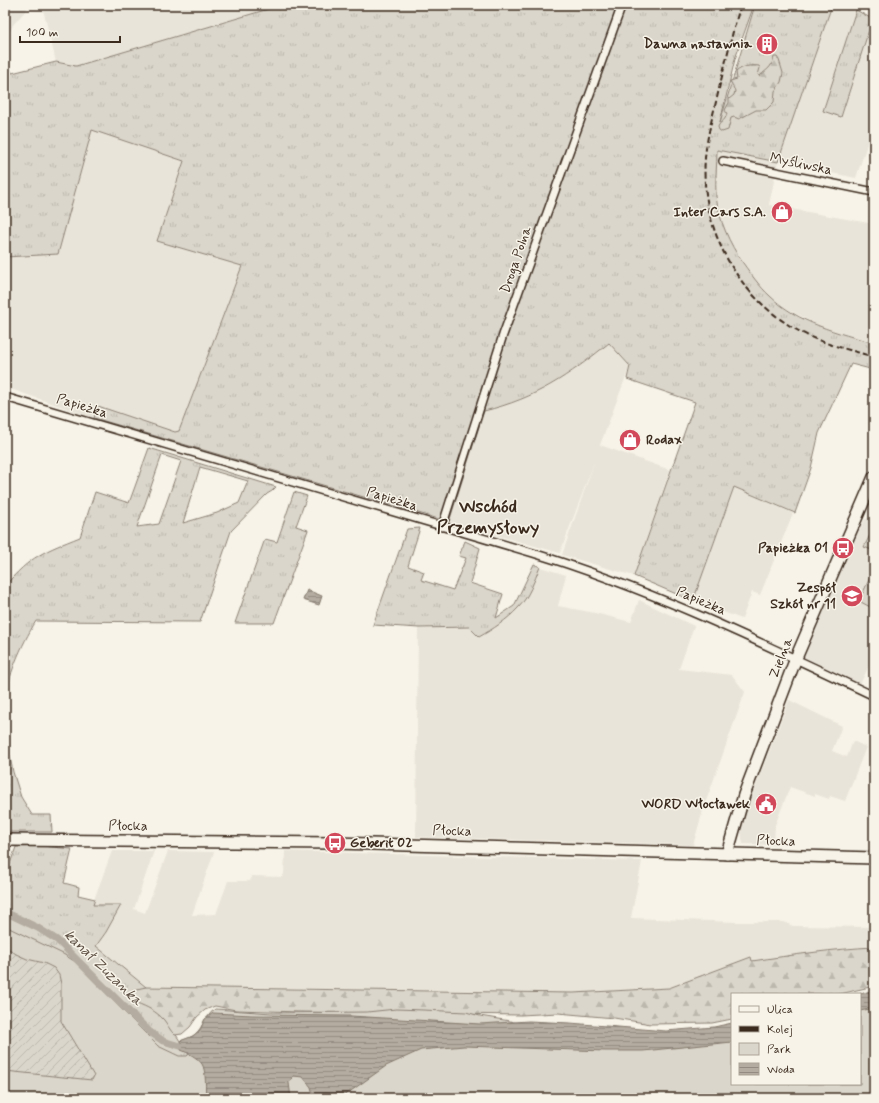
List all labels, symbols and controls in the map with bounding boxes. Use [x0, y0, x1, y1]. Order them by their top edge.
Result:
scale bar [20, 18, 120, 44]
text: 100 m [26, 25, 58, 41]
building icon: Dawna nastawnia [754, 31, 780, 57]
place label: Dawna nastawnia [644, 35, 753, 53]
street label: Myśliwska [768, 149, 834, 179]
shop icon: Inter Cars S.A. [769, 199, 795, 225]
place label: Inter Cars S.A. [674, 203, 766, 221]
street label: Droga Polna [496, 223, 536, 296]
street label: Papieżka [54, 390, 110, 422]
shop icon: Rodax [617, 427, 643, 453]
place label: Rodax [646, 431, 682, 449]
street label: Papieżka [364, 483, 420, 515]
district label: Wschód Przemysłowy [437, 495, 539, 540]
bus stop icon: Papieżka 01 [830, 535, 856, 561]
place label: Papieżka 01 [758, 539, 828, 557]
place label: Zespół Szkół nr 11 [770, 579, 836, 613]
street label: Papieżka [673, 582, 729, 620]
school or university icon: Zespół Szkół nr 11 [839, 583, 865, 609]
street label: Zielna [765, 634, 798, 681]
public building icon: WORD Włocławek [753, 791, 779, 817]
place label: WORD Włocławek [640, 795, 750, 813]
street label: Płocka [108, 817, 148, 835]
street label: Płocka [432, 821, 472, 841]
bus stop icon: Geberit 02 [322, 830, 348, 856]
street label: Płocka [756, 831, 796, 851]
place label: Geberit 02 [350, 834, 413, 852]
water label: kanał Zuzanka [59, 925, 147, 1011]
legend [731, 993, 861, 1085]
text: Ulica [767, 1002, 793, 1018]
text: Kolej [767, 1022, 793, 1038]
text: Park [767, 1042, 791, 1058]
text: Woda [767, 1062, 795, 1078]

